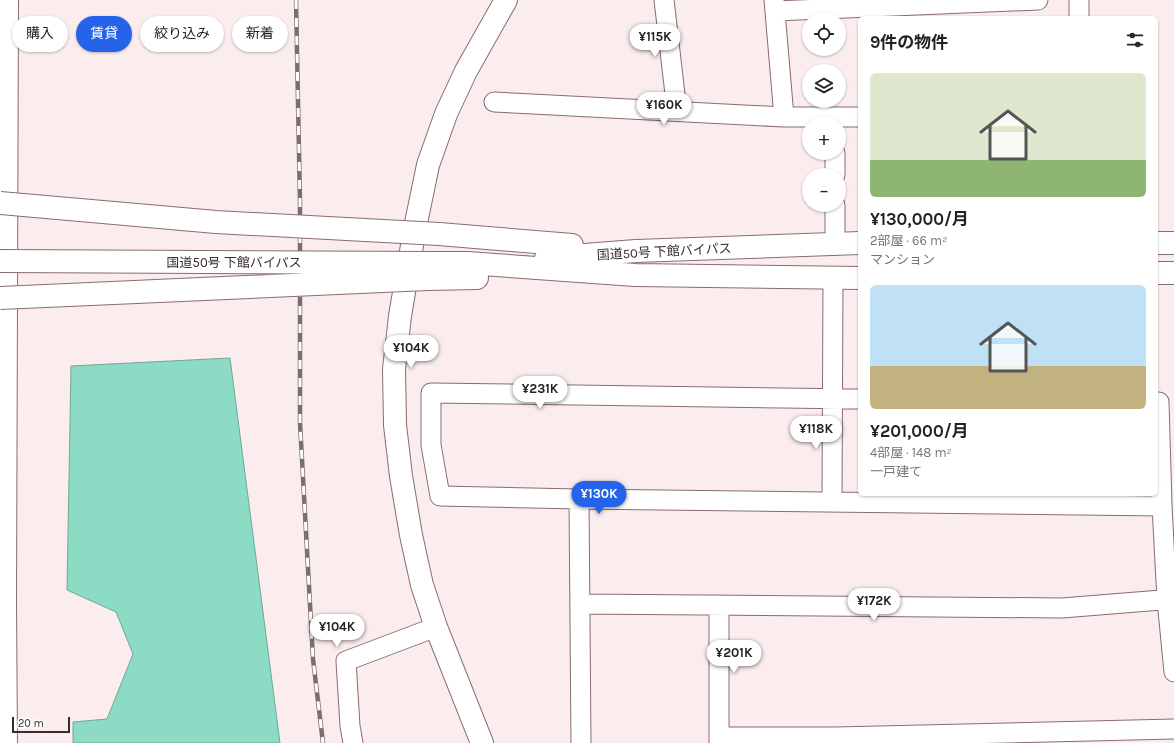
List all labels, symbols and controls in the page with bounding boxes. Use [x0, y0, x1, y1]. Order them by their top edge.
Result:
map controls [802, 12, 846, 212]
button: locate [802, 12, 846, 56]
chip: 購入 [12, 16, 68, 52]
chip: 賃貸 [76, 16, 132, 52]
chip: 絞り込み [140, 16, 224, 52]
chip: 新着 [232, 16, 288, 52]
pin: ¥115K [627, 24, 683, 58]
text: ¥115K [639, 29, 671, 44]
icon: filters [1124, 29, 1146, 51]
text: 9件の物件 [870, 32, 948, 52]
button: layers [802, 64, 846, 108]
pin: ¥160K [636, 92, 692, 126]
text: ¥160K [646, 97, 682, 112]
icon: home [972, 99, 1044, 171]
button: + [802, 116, 846, 160]
button: − [802, 168, 846, 212]
text: ¥130,000/月 [870, 209, 969, 229]
text: 2部屋 · 66 m² [870, 233, 947, 248]
street label: 国道50号 下館バイパス [596, 240, 732, 263]
text: マンション [870, 252, 935, 267]
street label: 国道50号 下館バイパス [167, 255, 301, 270]
icon: home [972, 311, 1044, 383]
pin: ¥104K [383, 335, 439, 369]
text: ¥104K [393, 340, 429, 355]
pin: ¥231K [512, 376, 568, 410]
text: ¥231K [522, 381, 558, 396]
pin: ¥118K [788, 416, 844, 450]
text: ¥118K [799, 421, 833, 436]
text: ¥201,000/月 [870, 421, 969, 441]
text: 4部屋 · 148 m² [870, 445, 952, 460]
text: 一戸建て [870, 464, 922, 479]
pin: ¥130K [571, 481, 627, 515]
text: ¥130K [580, 486, 618, 501]
pin: ¥172K [846, 588, 902, 622]
text: ¥172K [856, 593, 892, 608]
pin: ¥104K [309, 614, 365, 648]
text: ¥104K [319, 619, 355, 634]
pin: ¥201K [706, 640, 762, 674]
text: ¥201K [716, 645, 752, 660]
scale bar [12, 715, 70, 734]
text: 20 m [18, 717, 44, 730]

